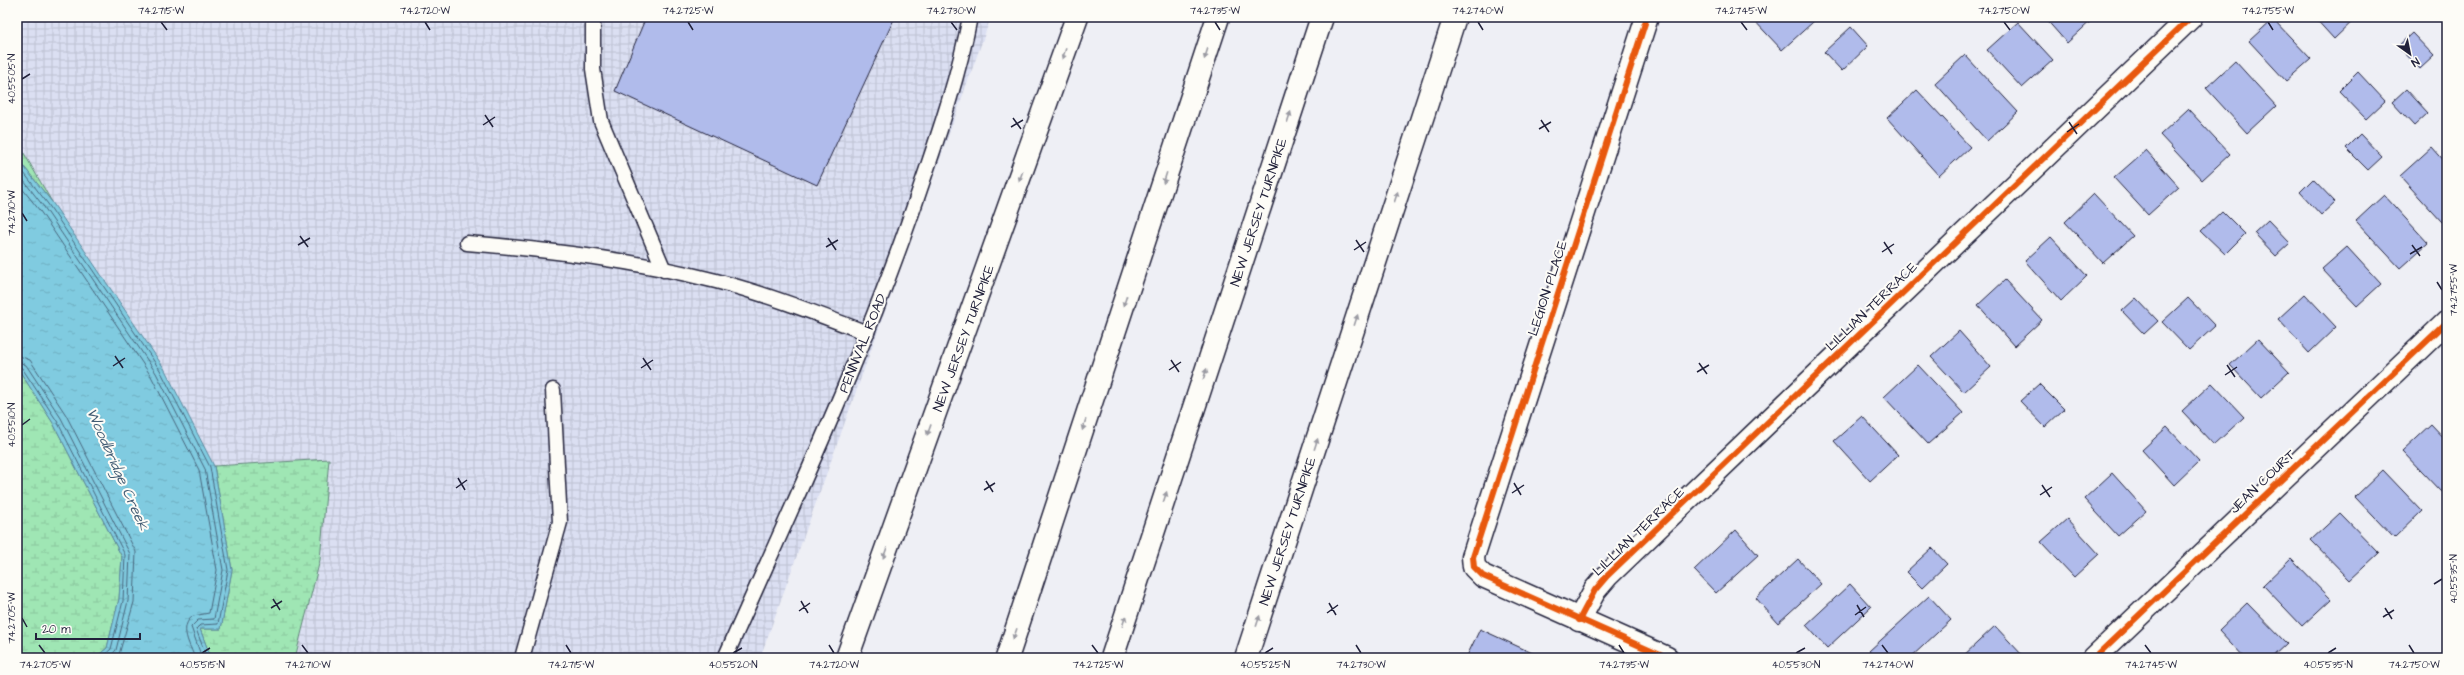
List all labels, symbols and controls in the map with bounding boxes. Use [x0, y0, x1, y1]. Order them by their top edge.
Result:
text: 74.2715°W [138, 4, 185, 18]
text: 74.2720°W [400, 4, 451, 18]
text: 74.2725°W [663, 4, 714, 18]
text: 74.2730°W [926, 4, 976, 18]
text: 74.2735°W [1190, 4, 1241, 18]
text: 74.2740°W [1453, 4, 1504, 18]
text: 74.2745°W [1715, 4, 1767, 18]
text: 74.2750°W [1978, 4, 2030, 18]
text: 74.2755°W [2242, 4, 2295, 18]
north arrow [2390, 34, 2430, 74]
one-way arrow [1061, 48, 1067, 60]
one-way arrow [1203, 48, 1209, 60]
text: 40.5505°N [5, 54, 19, 104]
text: N [2408, 54, 2422, 70]
one-way arrow [1287, 111, 1293, 123]
street label: NEW JERSEY TURNPIKE [1225, 135, 1293, 289]
one-way arrow [1018, 171, 1024, 183]
one-way arrow [1162, 172, 1168, 184]
text: 74.2710°W [5, 190, 19, 236]
one-way arrow [1393, 191, 1399, 203]
street label: LEGION PLACE [1523, 237, 1573, 339]
street label: LILLIAN TERRACE [1821, 257, 1923, 356]
street label: NEW JERSEY TURNPIKE [928, 261, 1000, 415]
text: 74.2755°W [2447, 263, 2461, 316]
street label: PENNVAL ROAD [834, 291, 892, 396]
one-way arrow [1122, 295, 1128, 307]
one-way arrow [1353, 314, 1359, 326]
one-way arrow [1202, 368, 1208, 380]
text: 40.5510°N [5, 403, 19, 447]
water label: Woodbridge Creek [80, 405, 154, 535]
one-way arrow [1081, 419, 1087, 431]
one-way arrow [926, 425, 932, 437]
one-way arrow [1313, 438, 1319, 450]
street label: JEAN COURT [2225, 445, 2300, 518]
street label: NEW JERSEY TURNPIKE [1254, 454, 1322, 608]
street label: LILLIAN TERRACE [1588, 482, 1690, 581]
one-way arrow [1162, 491, 1168, 503]
one-way arrow [882, 547, 888, 559]
text: 40.5535°N [2447, 554, 2461, 604]
text: 74.2705°W [5, 592, 19, 644]
scale bar [36, 615, 140, 641]
one-way arrow [1121, 615, 1127, 627]
one-way arrow [1255, 615, 1261, 627]
text: 20 m [42, 621, 71, 638]
one-way arrow [1012, 628, 1018, 640]
text: 74.2705°W [19, 658, 71, 672]
text: 40.5515°N [179, 658, 225, 672]
text: 74.2710°W [285, 658, 331, 672]
text: 74.2715°W [548, 658, 595, 672]
text: 40.5520°N [708, 658, 758, 672]
text: 74.2720°W [809, 658, 860, 672]
text: 74.2725°W [1073, 658, 1124, 672]
text: 40.5525°N [1240, 658, 1290, 672]
text: 74.2730°W [1336, 658, 1386, 672]
text: 74.2735°W [1599, 658, 1650, 672]
text: 40.5530°N [1772, 658, 1820, 672]
text: 74.2740°W [1863, 658, 1914, 672]
text: 74.2745°W [2125, 658, 2177, 672]
text: 40.5535°N [2303, 658, 2353, 672]
text: 74.2750°W [2388, 658, 2440, 672]

